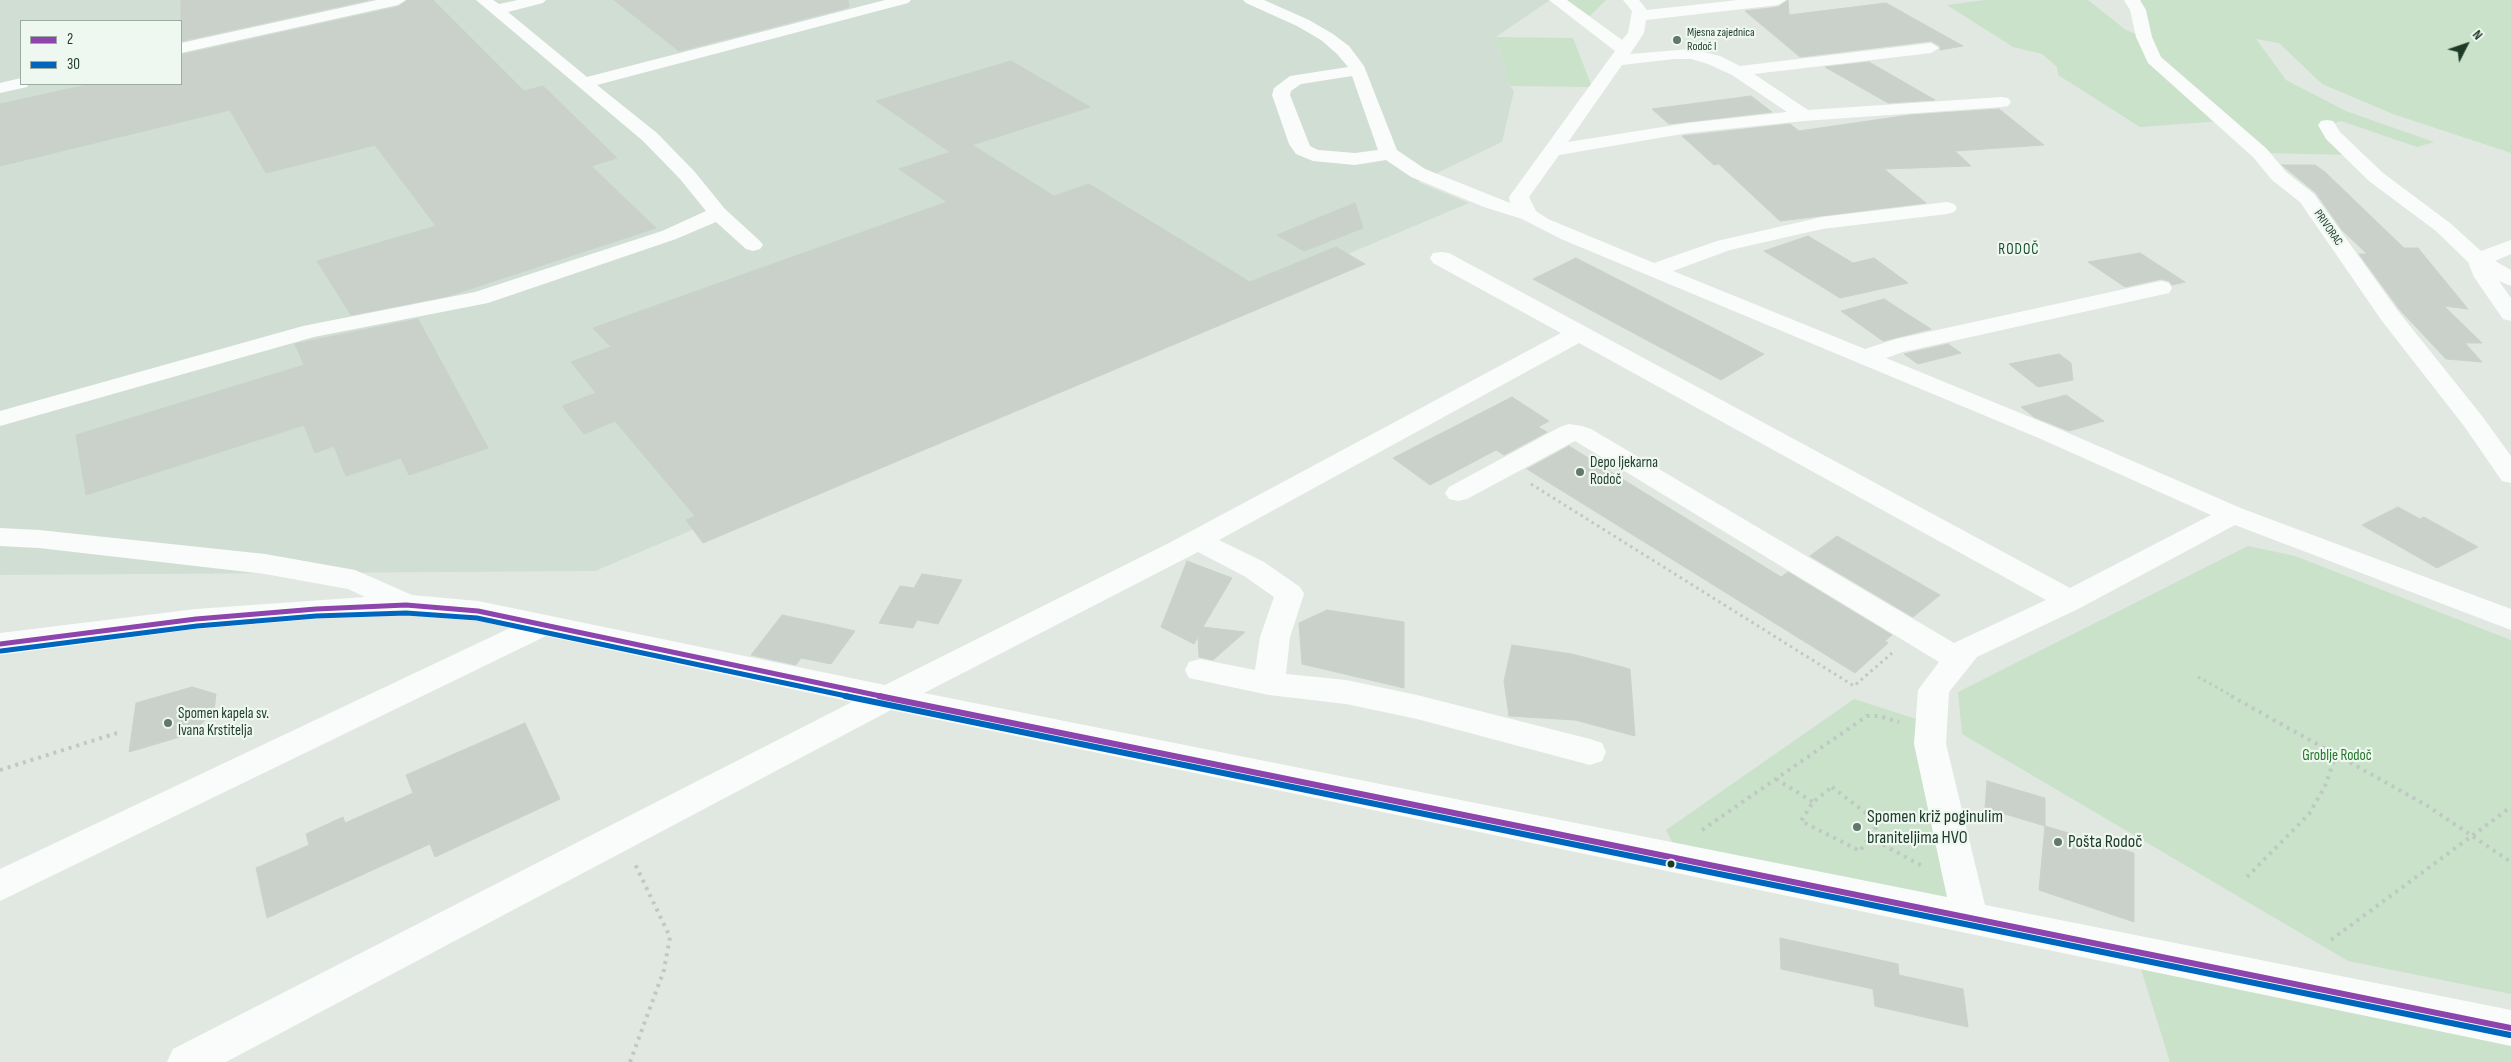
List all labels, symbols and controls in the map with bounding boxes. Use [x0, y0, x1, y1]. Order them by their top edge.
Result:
legend [20, 20, 182, 85]
north arrow [2441, 20, 2491, 70]
place label: Mjesna zajednica Rodoč I [1687, 26, 1755, 54]
text: N [2469, 26, 2487, 43]
text: 2 [67, 30, 73, 49]
marker: Mjesna zajednica Rodoč I [1671, 34, 1683, 46]
text: 30 [67, 55, 80, 74]
street label: PRIVORAC [2310, 207, 2346, 249]
district label: RODOČ [1998, 241, 2040, 259]
place label: Depo ljekarna Rodoč [1590, 454, 1658, 489]
marker: Depo ljekarna Rodoč [1574, 466, 1586, 478]
place label: Spomen kapela sv. Ivana Krstitelja [178, 705, 269, 740]
marker: Spomen kapela sv. Ivana Krstitelja [162, 717, 174, 729]
park label: Groblje Rodoč [2302, 747, 2372, 765]
place label: Spomen križ poginulim braniteljima HVO [1867, 806, 2003, 849]
marker: Spomen križ poginulim braniteljima HVO [1851, 821, 1863, 833]
place label: Pošta Rodoč [2068, 831, 2142, 853]
marker: Pošta Rodoč [2052, 836, 2064, 848]
unlabelled marker [1666, 859, 1676, 869]

